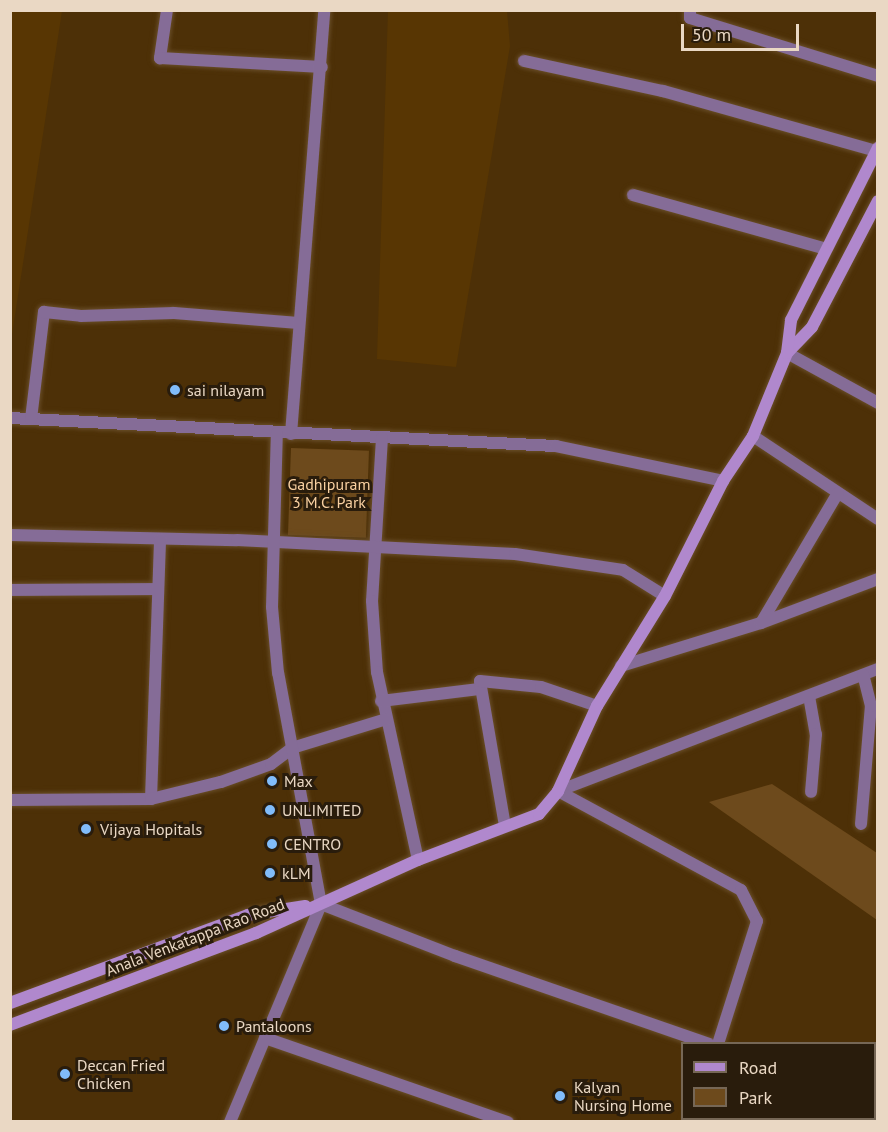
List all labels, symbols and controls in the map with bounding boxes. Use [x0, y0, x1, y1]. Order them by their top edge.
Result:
scale bar [684, 12, 802, 50]
text: 50 m [692, 23, 731, 46]
place label: sai nilayam [187, 380, 264, 400]
marker: sai nilayam [168, 383, 182, 397]
park label: Gadhipuram 3 M.C. Park [287, 474, 371, 512]
place label: Max [284, 771, 313, 791]
marker: Max [265, 774, 279, 788]
place label: UNLIMITED [282, 800, 361, 820]
marker: UNLIMITED [263, 803, 277, 817]
place label: Vijaya Hopitals [100, 819, 202, 839]
marker: Vijaya Hopitals [77, 820, 95, 838]
place label: CENTRO [284, 834, 341, 854]
marker: CENTRO [265, 837, 279, 851]
place label: kLM [282, 863, 311, 883]
marker: kLM [263, 866, 277, 880]
street label: Anala Venkatappa Rao Road [103, 894, 287, 980]
place label: Pantaloons [236, 1016, 312, 1036]
marker: Pantaloons [217, 1019, 231, 1033]
legend [681, 1042, 876, 1120]
place label: Deccan Fried Chicken [77, 1055, 165, 1093]
text: Road [739, 1056, 777, 1079]
marker: Deccan Fried Chicken [58, 1067, 72, 1081]
place label: Kalyan Nursing Home [574, 1077, 672, 1115]
text: Park [739, 1086, 772, 1109]
marker: Kalyan Nursing Home [551, 1087, 569, 1105]

